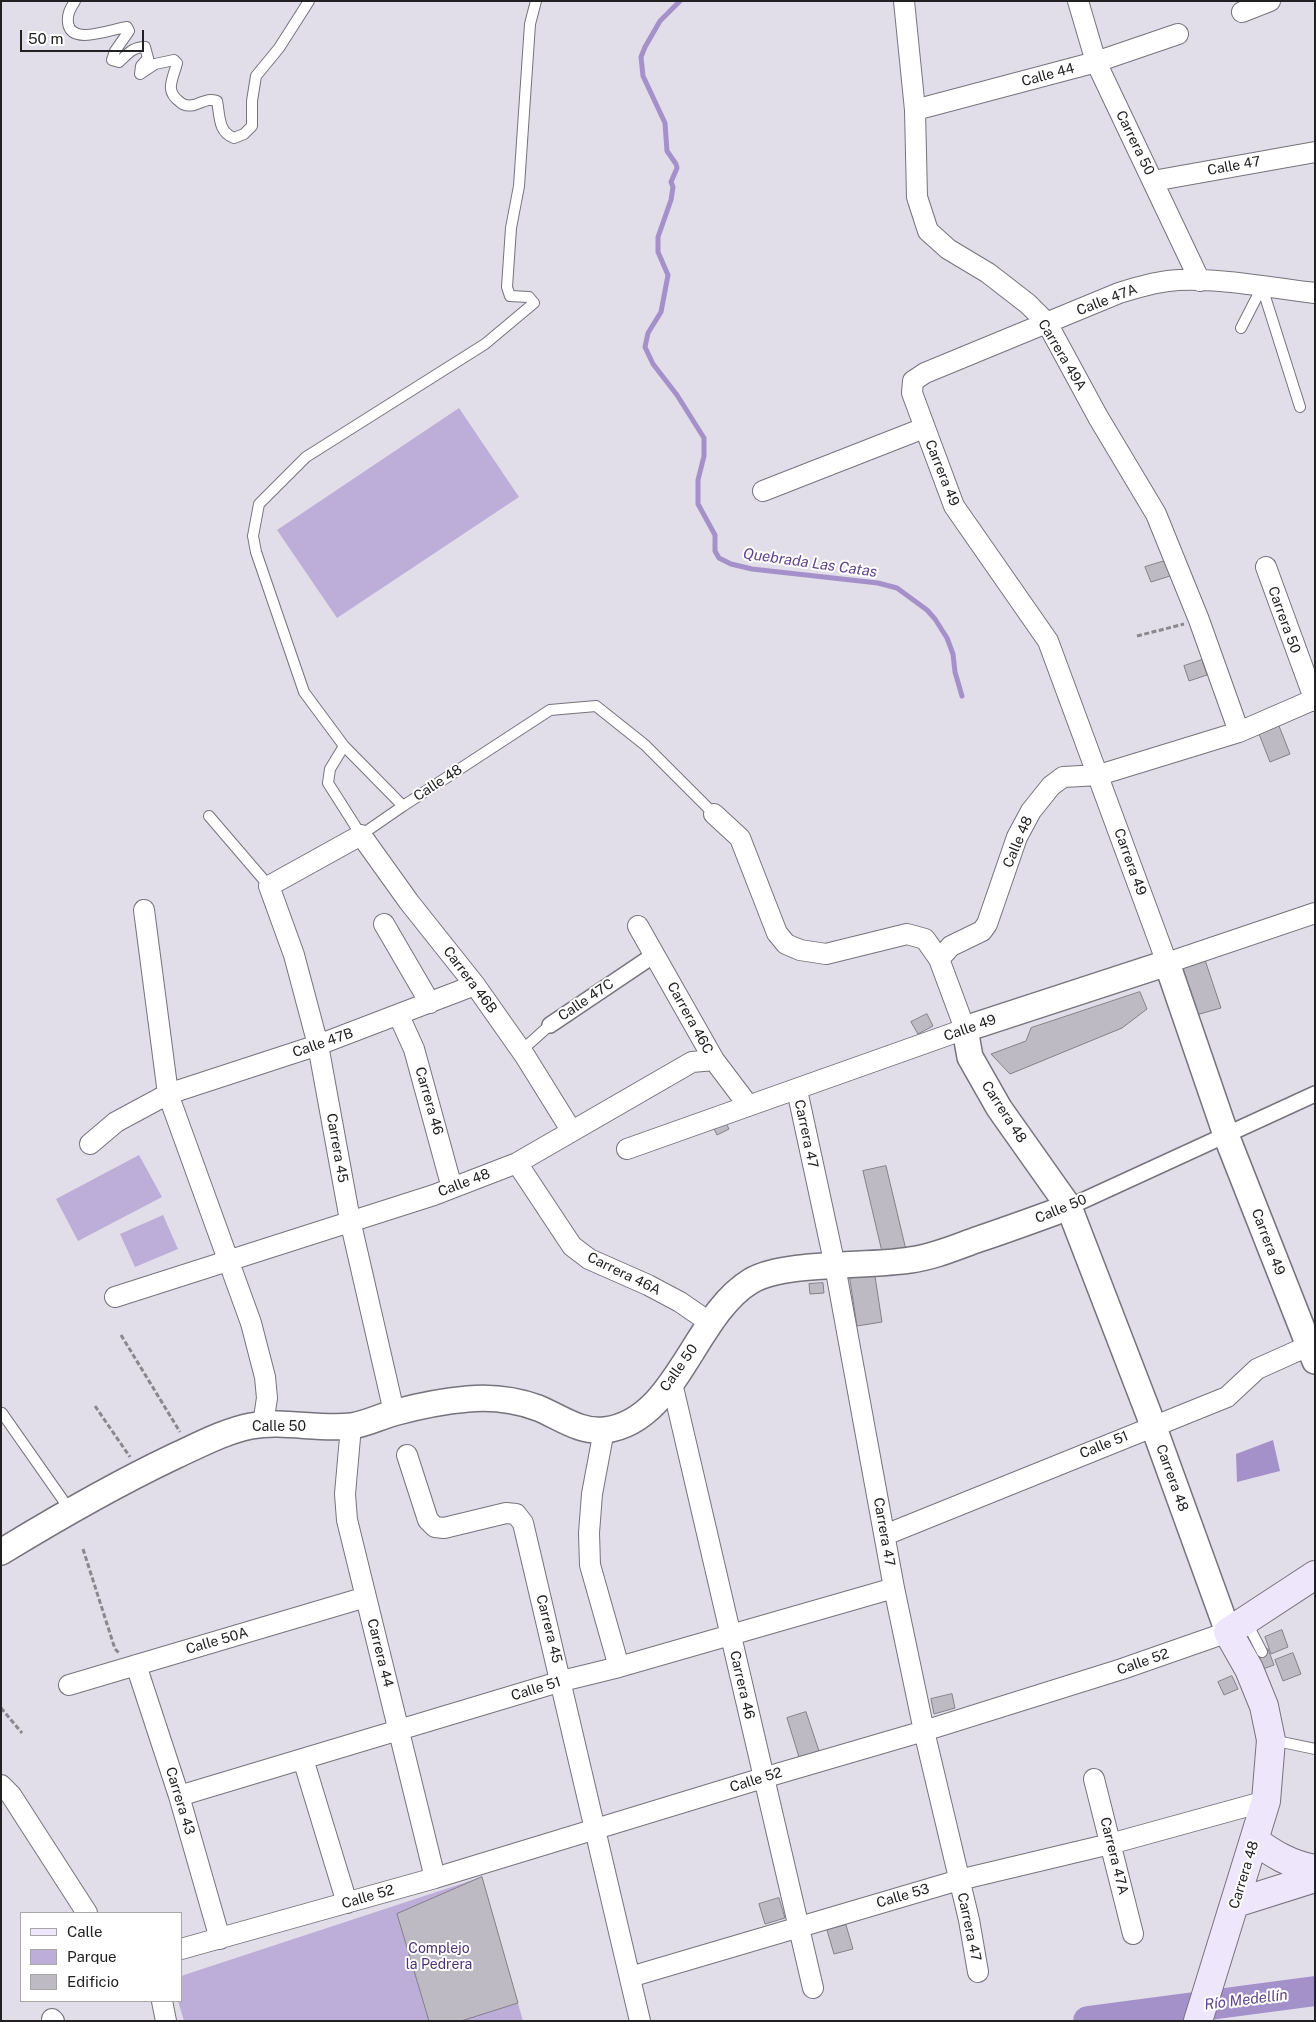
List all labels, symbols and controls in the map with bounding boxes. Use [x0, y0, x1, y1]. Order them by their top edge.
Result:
scale bar [22, 20, 146, 52]
text: 50 m [28, 30, 63, 47]
street label: Calle 44 [1020, 60, 1076, 90]
street label: Carrera 50 [1112, 108, 1158, 178]
street label: Calle 47 [1206, 153, 1262, 179]
street label: Calle 47A [1074, 281, 1140, 319]
street label: Carrera 49A [1034, 316, 1090, 394]
street label: Carrera 49 [921, 437, 963, 509]
water label: Quebrada Las Catas [742, 545, 878, 581]
street label: Carrera 50 [1264, 584, 1304, 656]
street label: Calle 48 [411, 761, 465, 805]
street label: Calle 48 [1000, 814, 1036, 870]
street label: Carrera 49 [1110, 826, 1150, 898]
street label: Carrera 46B [439, 943, 501, 1017]
street label: Calle 47C [555, 975, 617, 1025]
street label: Carrera 46C [663, 979, 717, 1057]
street label: Calle 49 [942, 1011, 998, 1045]
street label: Calle 47B [290, 1025, 356, 1061]
street label: Carrera 46 [411, 1065, 447, 1137]
street label: Carrera 48 [978, 1078, 1030, 1146]
street label: Carrera 47 [791, 1098, 821, 1170]
street label: Carrera 45 [323, 1112, 351, 1184]
street label: Calle 48 [436, 1165, 492, 1201]
street label: Calle 50 [1033, 1191, 1089, 1227]
street label: Carrera 49 [1248, 1206, 1288, 1278]
street label: Carrera 46A [584, 1249, 664, 1299]
street label: Calle 50 [657, 1341, 701, 1395]
street label: Calle 50 [252, 1419, 306, 1435]
street label: Calle 51 [1077, 1428, 1131, 1462]
street label: Carrera 48 [1152, 1442, 1192, 1514]
street label: Carrera 47 [870, 1496, 898, 1568]
street label: Carrera 45 [532, 1593, 566, 1665]
street label: Carrera 44 [363, 1617, 397, 1689]
street label: Calle 50A [184, 1624, 250, 1658]
street label: Calle 52 [1115, 1645, 1171, 1679]
street label: Carrera 46 [726, 1649, 758, 1721]
street label: Calle 51 [509, 1673, 563, 1705]
street label: Calle 52 [728, 1764, 784, 1796]
street label: Carrera 43 [162, 1765, 198, 1837]
street label: Carrera 47A [1096, 1815, 1132, 1897]
street label: Carrera 48 [1226, 1839, 1262, 1911]
street label: Calle 53 [875, 1880, 931, 1912]
street label: Calle 52 [340, 1882, 396, 1912]
street label: Carrera 47 [954, 1891, 984, 1963]
legend [20, 1912, 182, 2002]
text: Calle [67, 1923, 103, 1940]
park label: Complejo la Pedrera [406, 1941, 472, 1974]
text: Parque [67, 1948, 117, 1965]
text: Edificio [67, 1973, 119, 1990]
water label: Río Medellín [1203, 1986, 1289, 2014]

